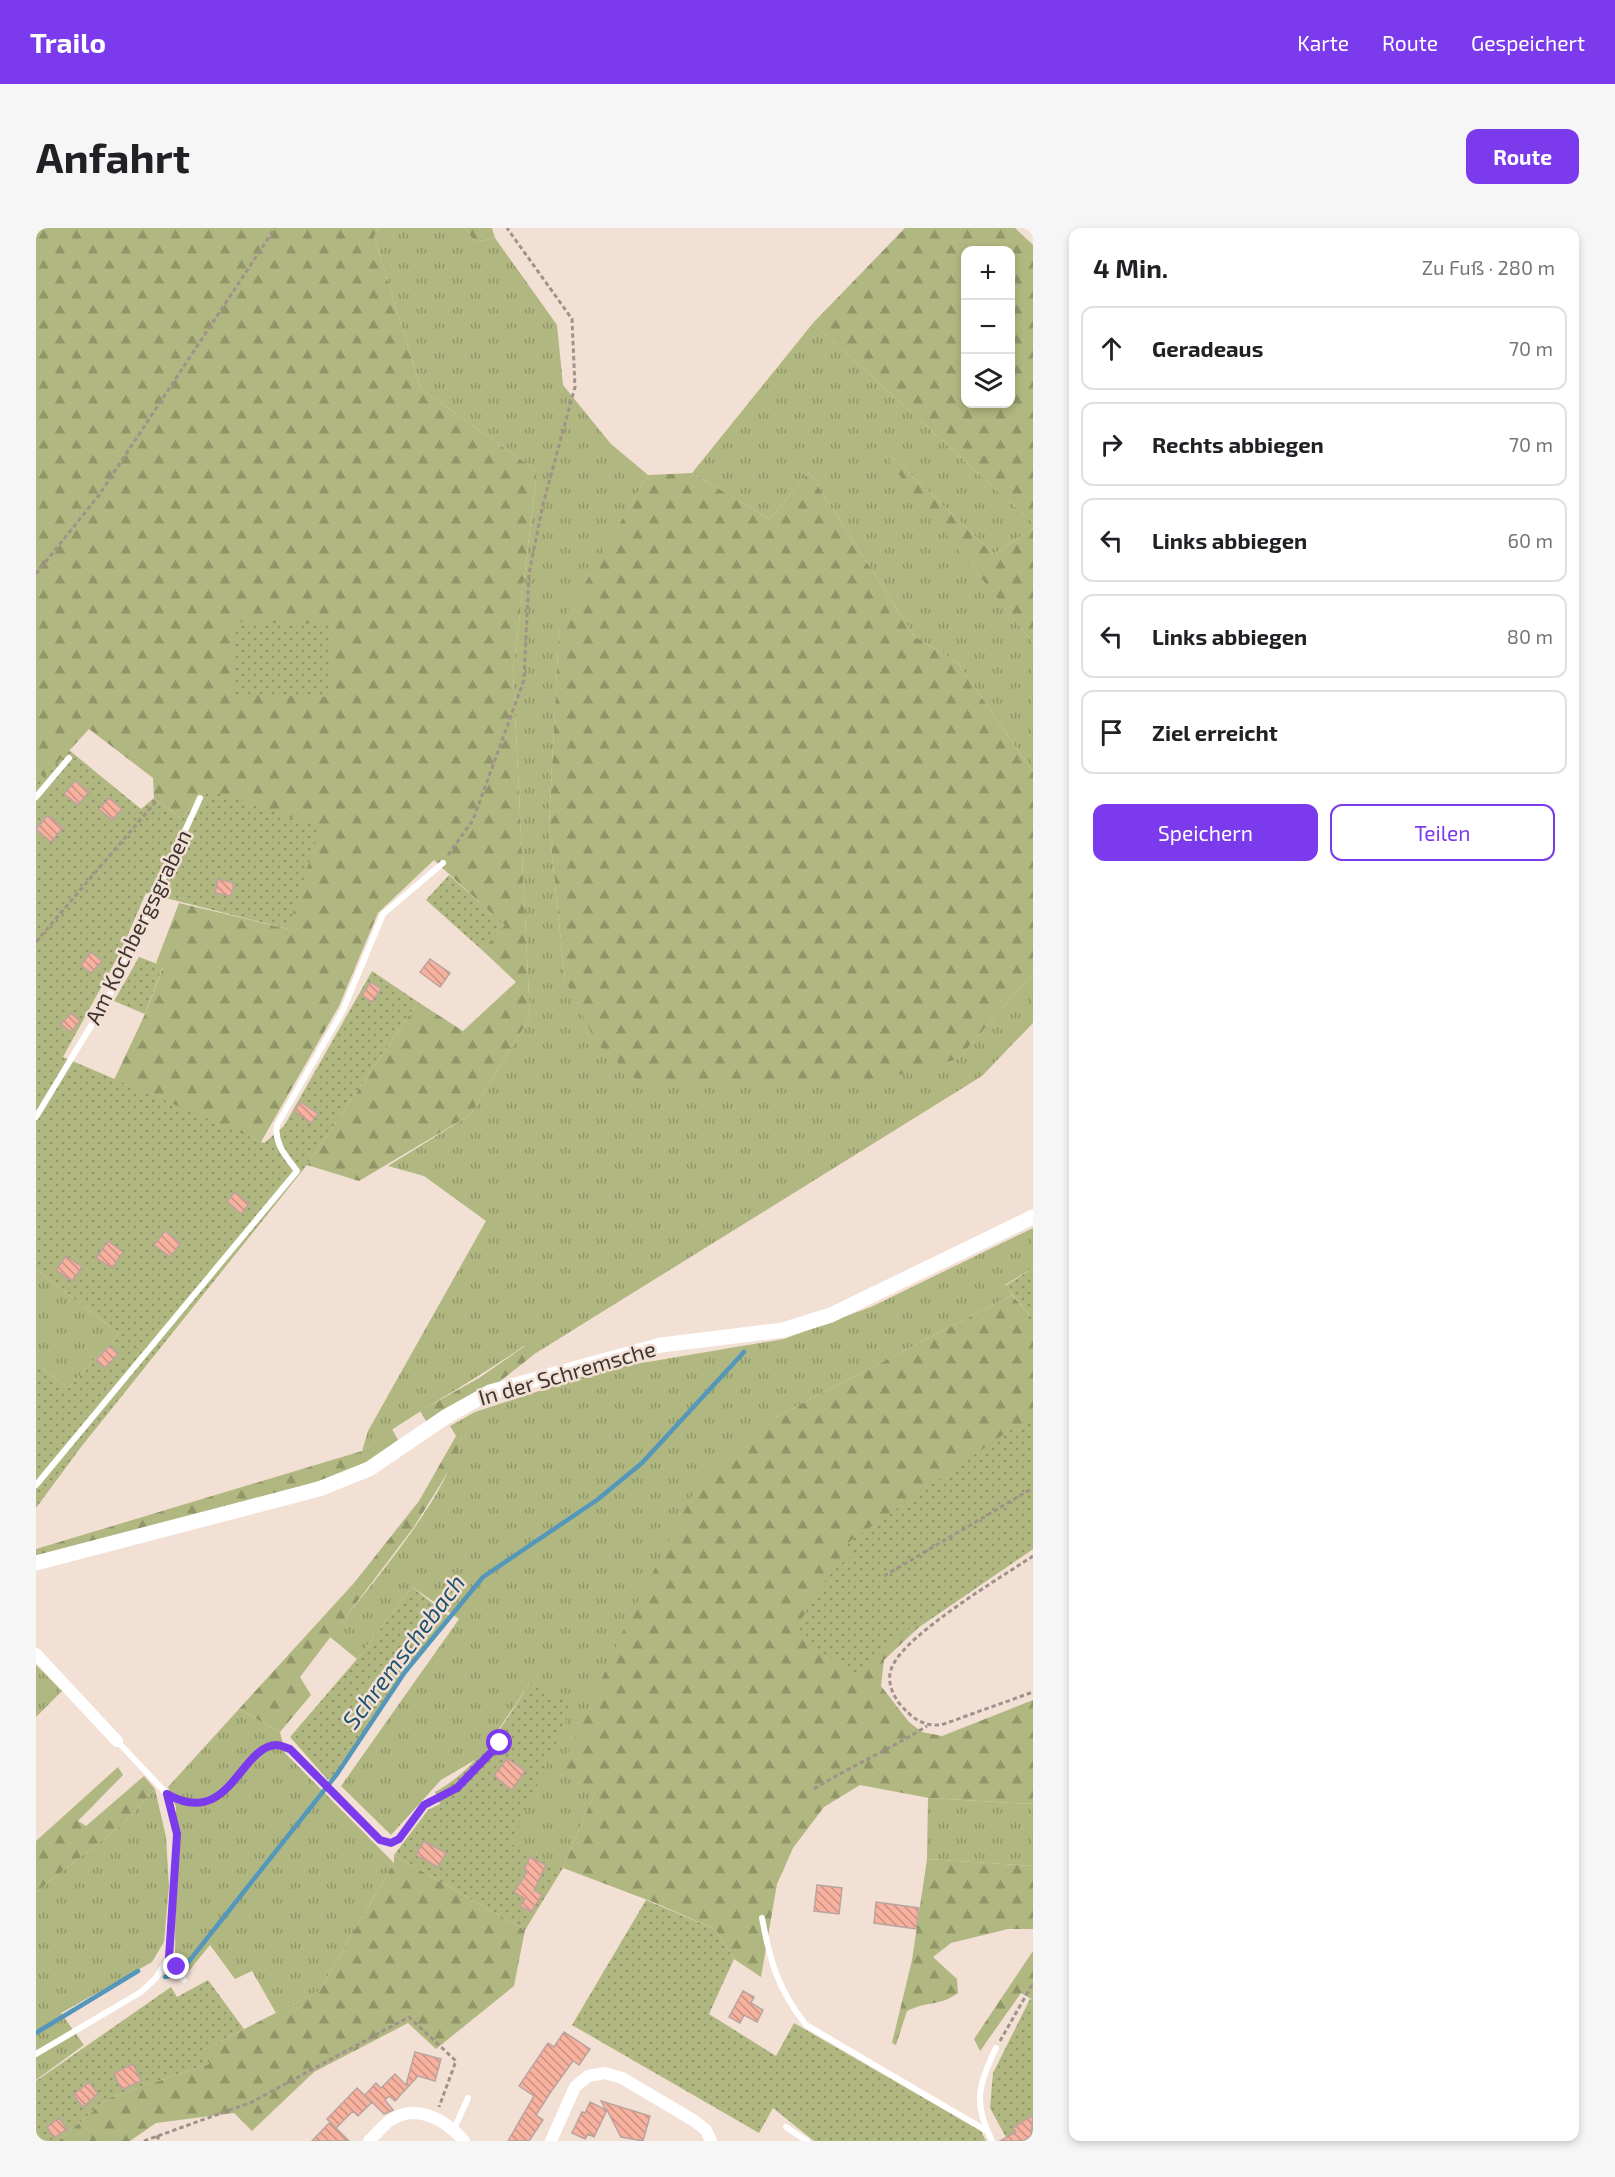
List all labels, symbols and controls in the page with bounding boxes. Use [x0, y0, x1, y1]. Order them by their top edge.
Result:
text: Trailo [30, 25, 106, 59]
text: Karte [1297, 30, 1349, 55]
text: Route [1382, 30, 1438, 55]
text: Gespeichert [1471, 30, 1585, 55]
button: Route [1466, 129, 1579, 184]
text: Anfahrt [36, 131, 190, 181]
map controls [961, 246, 1015, 408]
button: + [961, 246, 1015, 300]
text: 4 Min. [1093, 252, 1168, 283]
text: Zu Fuß · 280 m [1422, 255, 1555, 279]
button: − [961, 300, 1015, 354]
icon: ahead [1095, 332, 1128, 365]
text: Geradeaus [1152, 335, 1263, 361]
text: 70 m [1509, 336, 1553, 360]
button: layers [961, 354, 1015, 408]
icon: right [1095, 428, 1128, 461]
text: Rechts abbiegen [1152, 431, 1324, 457]
text: 70 m [1509, 432, 1553, 456]
icon: left [1095, 524, 1128, 557]
text: Links abbiegen [1152, 527, 1307, 553]
text: 60 m [1508, 528, 1553, 552]
icon: left [1095, 620, 1128, 653]
text: Links abbiegen [1152, 623, 1307, 649]
text: 80 m [1507, 624, 1553, 648]
icon: arrive [1095, 716, 1128, 749]
text: Ziel erreicht [1152, 719, 1278, 745]
button: Speichern [1093, 804, 1318, 861]
button: Teilen [1330, 804, 1555, 861]
street label: Am Kochbergsgraben [79, 825, 196, 1028]
street label: In der Schremsche [475, 1334, 658, 1410]
water label: Schremschebach [335, 1568, 470, 1734]
route start [486, 1729, 512, 1755]
route end [163, 1953, 189, 1979]

